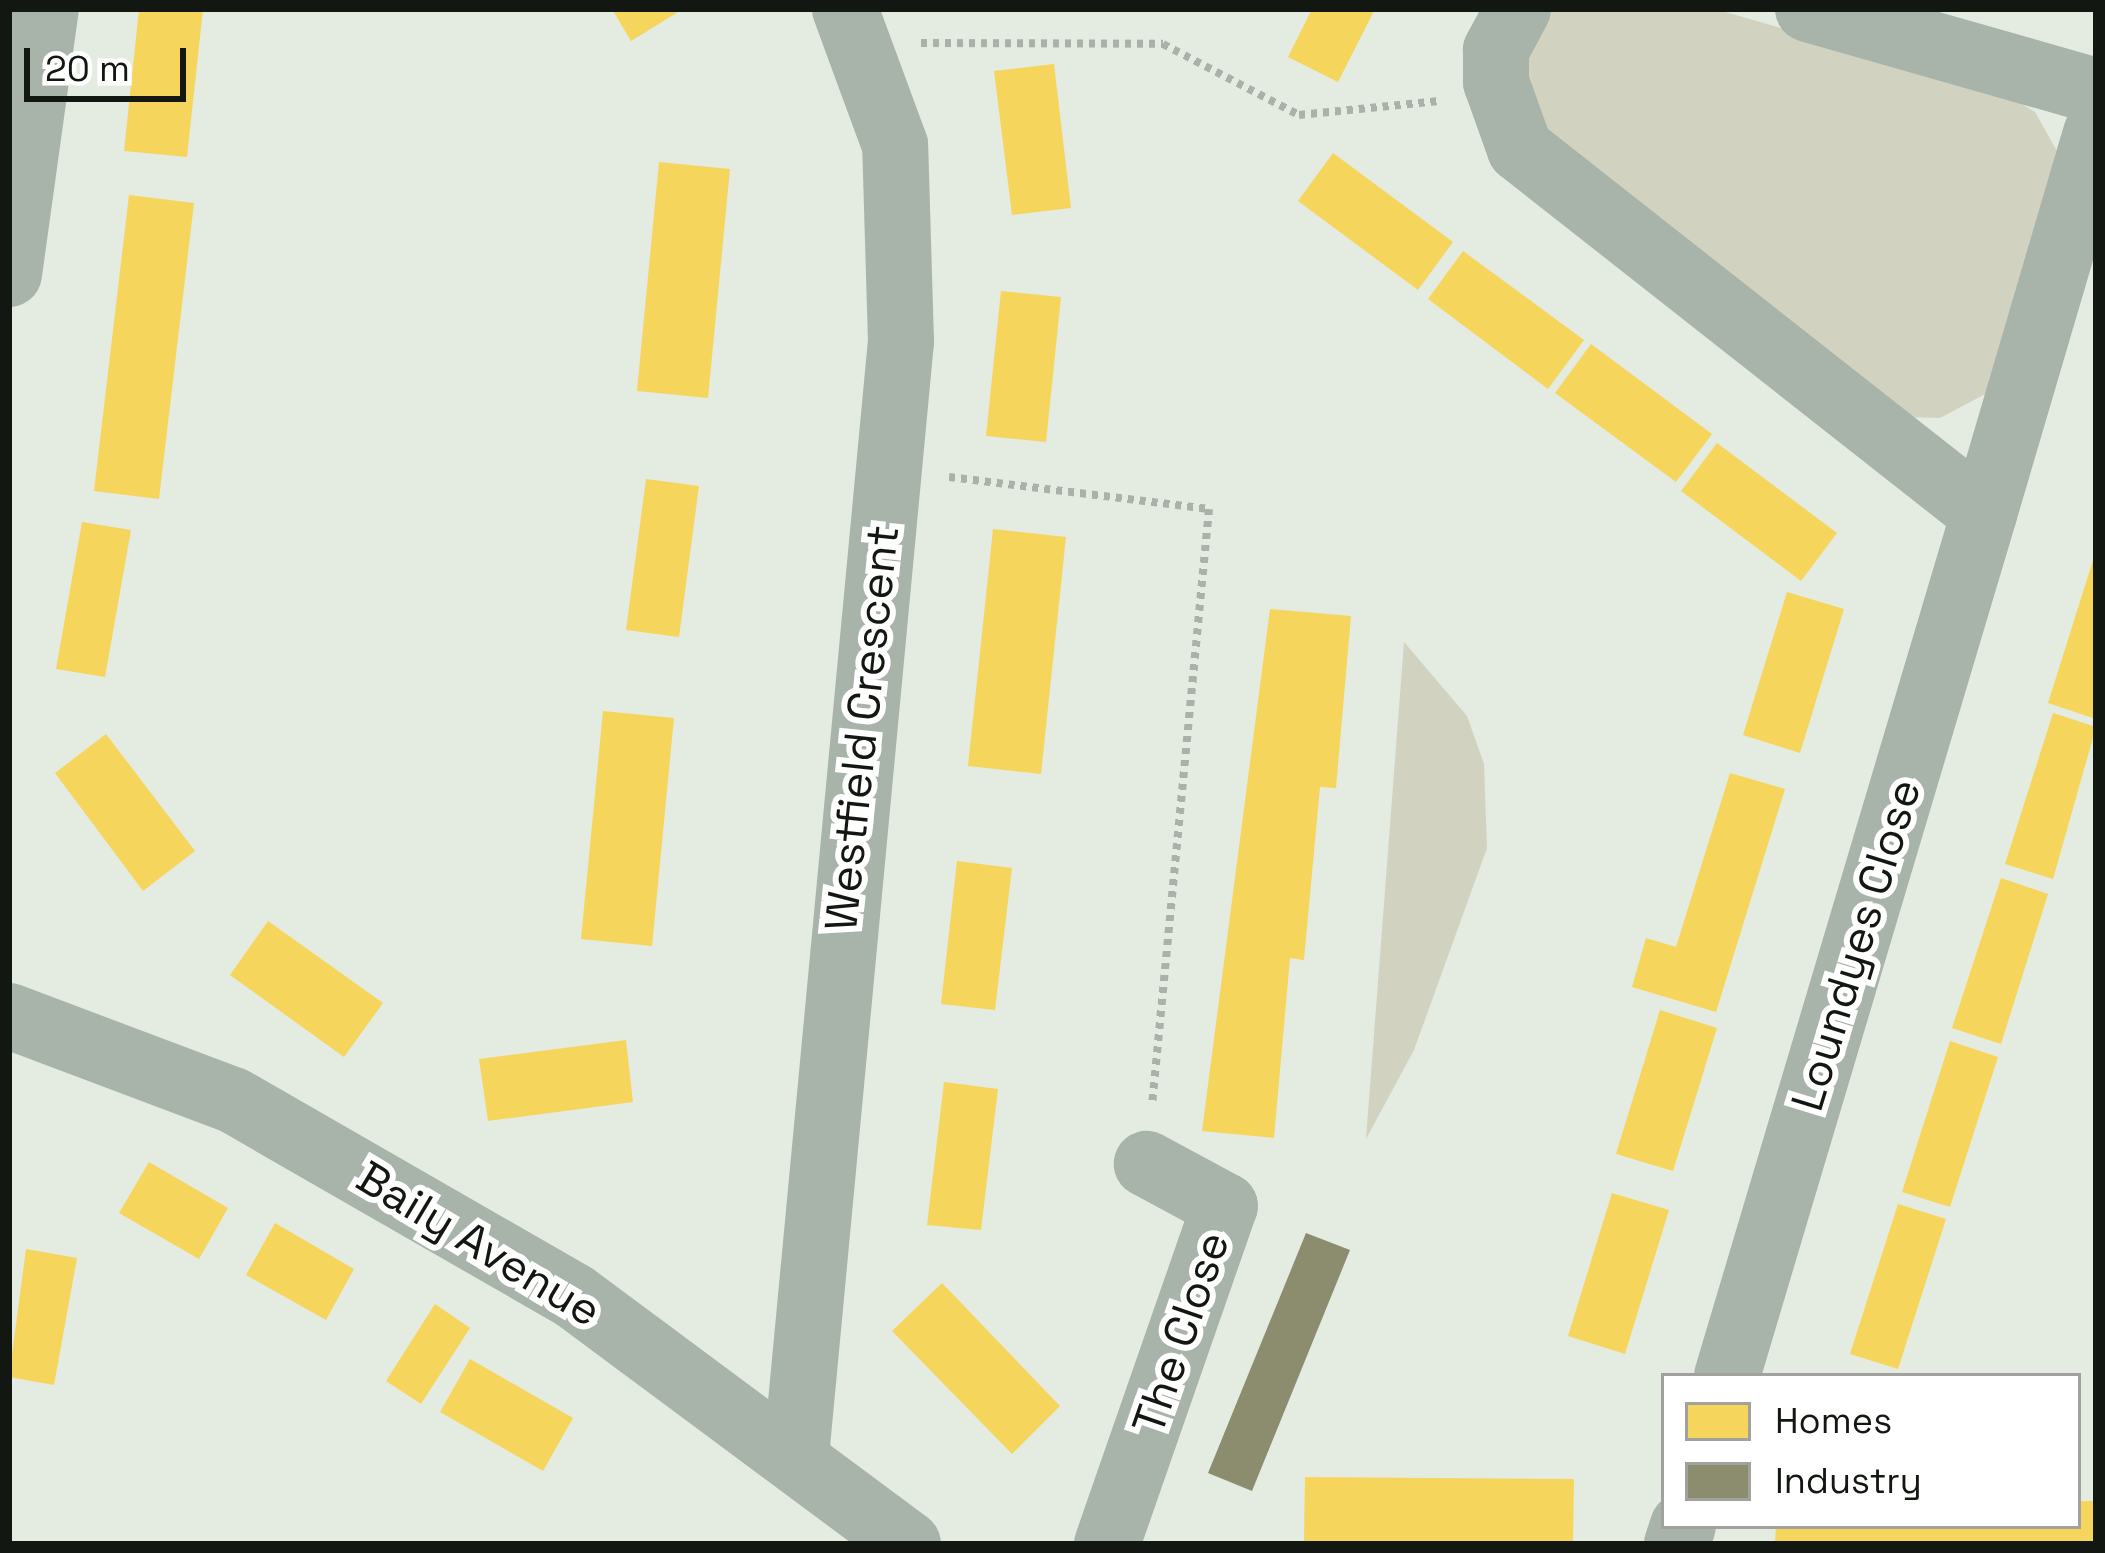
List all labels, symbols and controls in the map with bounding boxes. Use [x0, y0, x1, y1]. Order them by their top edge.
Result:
scale bar [30, 24, 192, 98]
text: 20 m [45, 46, 130, 92]
street label: Westfield Crescent [814, 522, 910, 934]
street label: Loundyes Close [1780, 773, 1932, 1117]
street label: Baily Avenue [347, 1150, 611, 1338]
street label: The Close [1121, 1225, 1241, 1441]
legend [1661, 1373, 2081, 1529]
text: Homes [1775, 1398, 1892, 1444]
text: Industry [1775, 1458, 1922, 1504]

